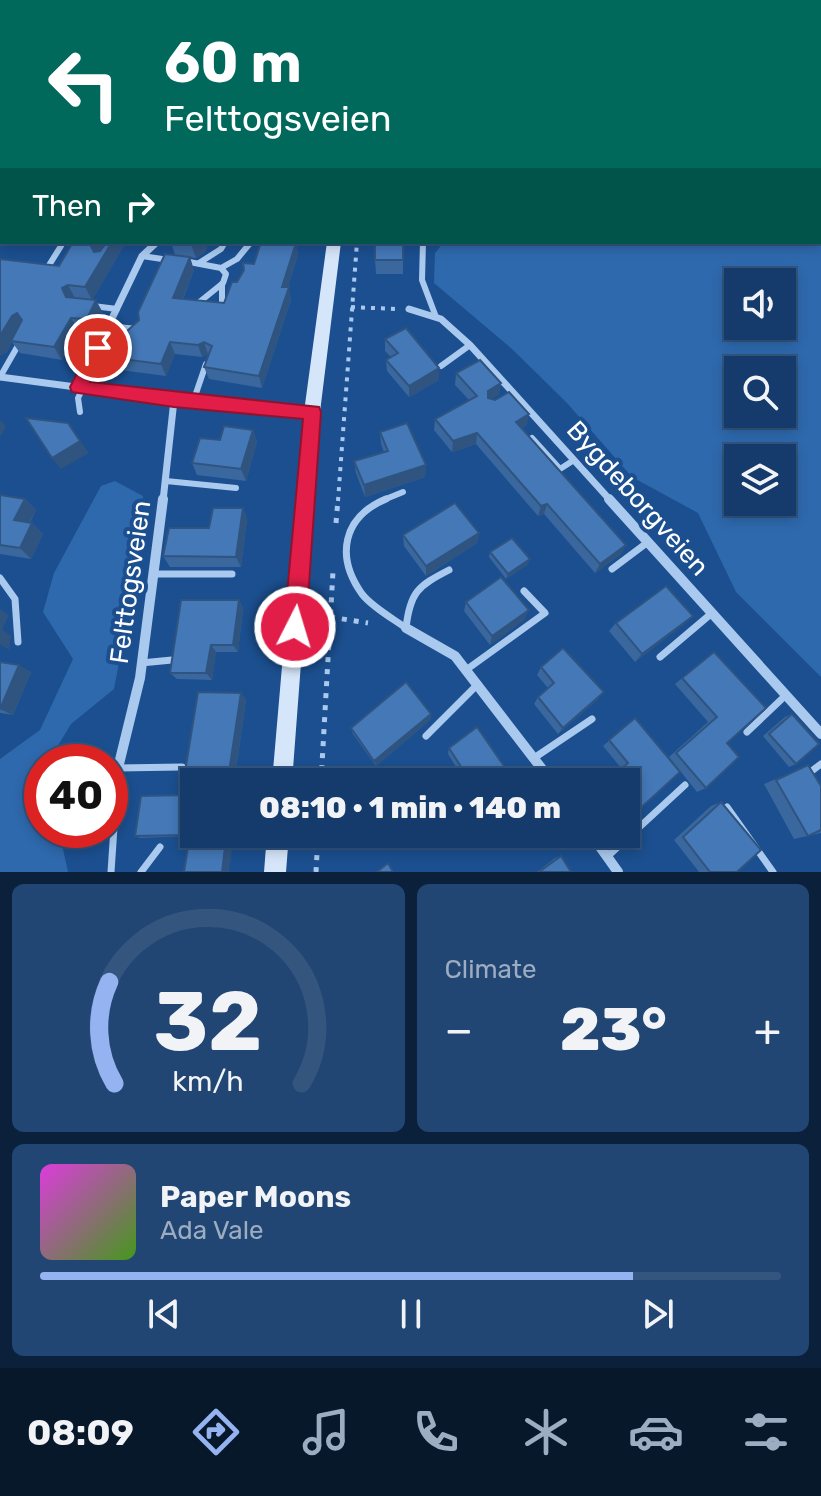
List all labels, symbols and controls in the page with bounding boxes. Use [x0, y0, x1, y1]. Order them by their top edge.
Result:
text: 60 m [164, 30, 302, 96]
icon: left [32, 32, 136, 136]
text: Felttogsveien [164, 97, 392, 140]
icon: right [118, 184, 162, 228]
text: Then [32, 188, 102, 224]
map controls [724, 268, 796, 516]
button: sound [724, 268, 796, 340]
pin [64, 314, 132, 382]
icon: arrive [76, 326, 120, 370]
button: search [724, 356, 796, 428]
street label: Bygdeborgveien [560, 415, 715, 582]
button: layers [724, 444, 796, 516]
street label: Felttogsveien [104, 498, 157, 666]
position arrow [253, 585, 337, 669]
speed limit sign: 40 [24, 744, 128, 848]
text: 08:10 · 1 min · 140 m [259, 790, 561, 826]
text: Climate [445, 954, 537, 985]
text: 32 [154, 972, 263, 1071]
text: 23° [560, 994, 667, 1065]
text: − [445, 1004, 473, 1056]
text: + [754, 1004, 781, 1056]
text: km/h [173, 1064, 244, 1098]
text: Paper Moons [160, 1179, 351, 1215]
text: Ada Vale [160, 1215, 264, 1246]
icon: previous [142, 1292, 186, 1336]
icon: pause [389, 1292, 433, 1336]
icon: next [636, 1292, 680, 1336]
icon: directions [188, 1404, 244, 1460]
icon: music [298, 1404, 354, 1460]
icon: phone [408, 1404, 464, 1460]
icon: climate [518, 1404, 574, 1460]
icon: car [628, 1404, 684, 1460]
icon: filters [738, 1404, 794, 1460]
text: 08:09 [27, 1411, 134, 1454]

